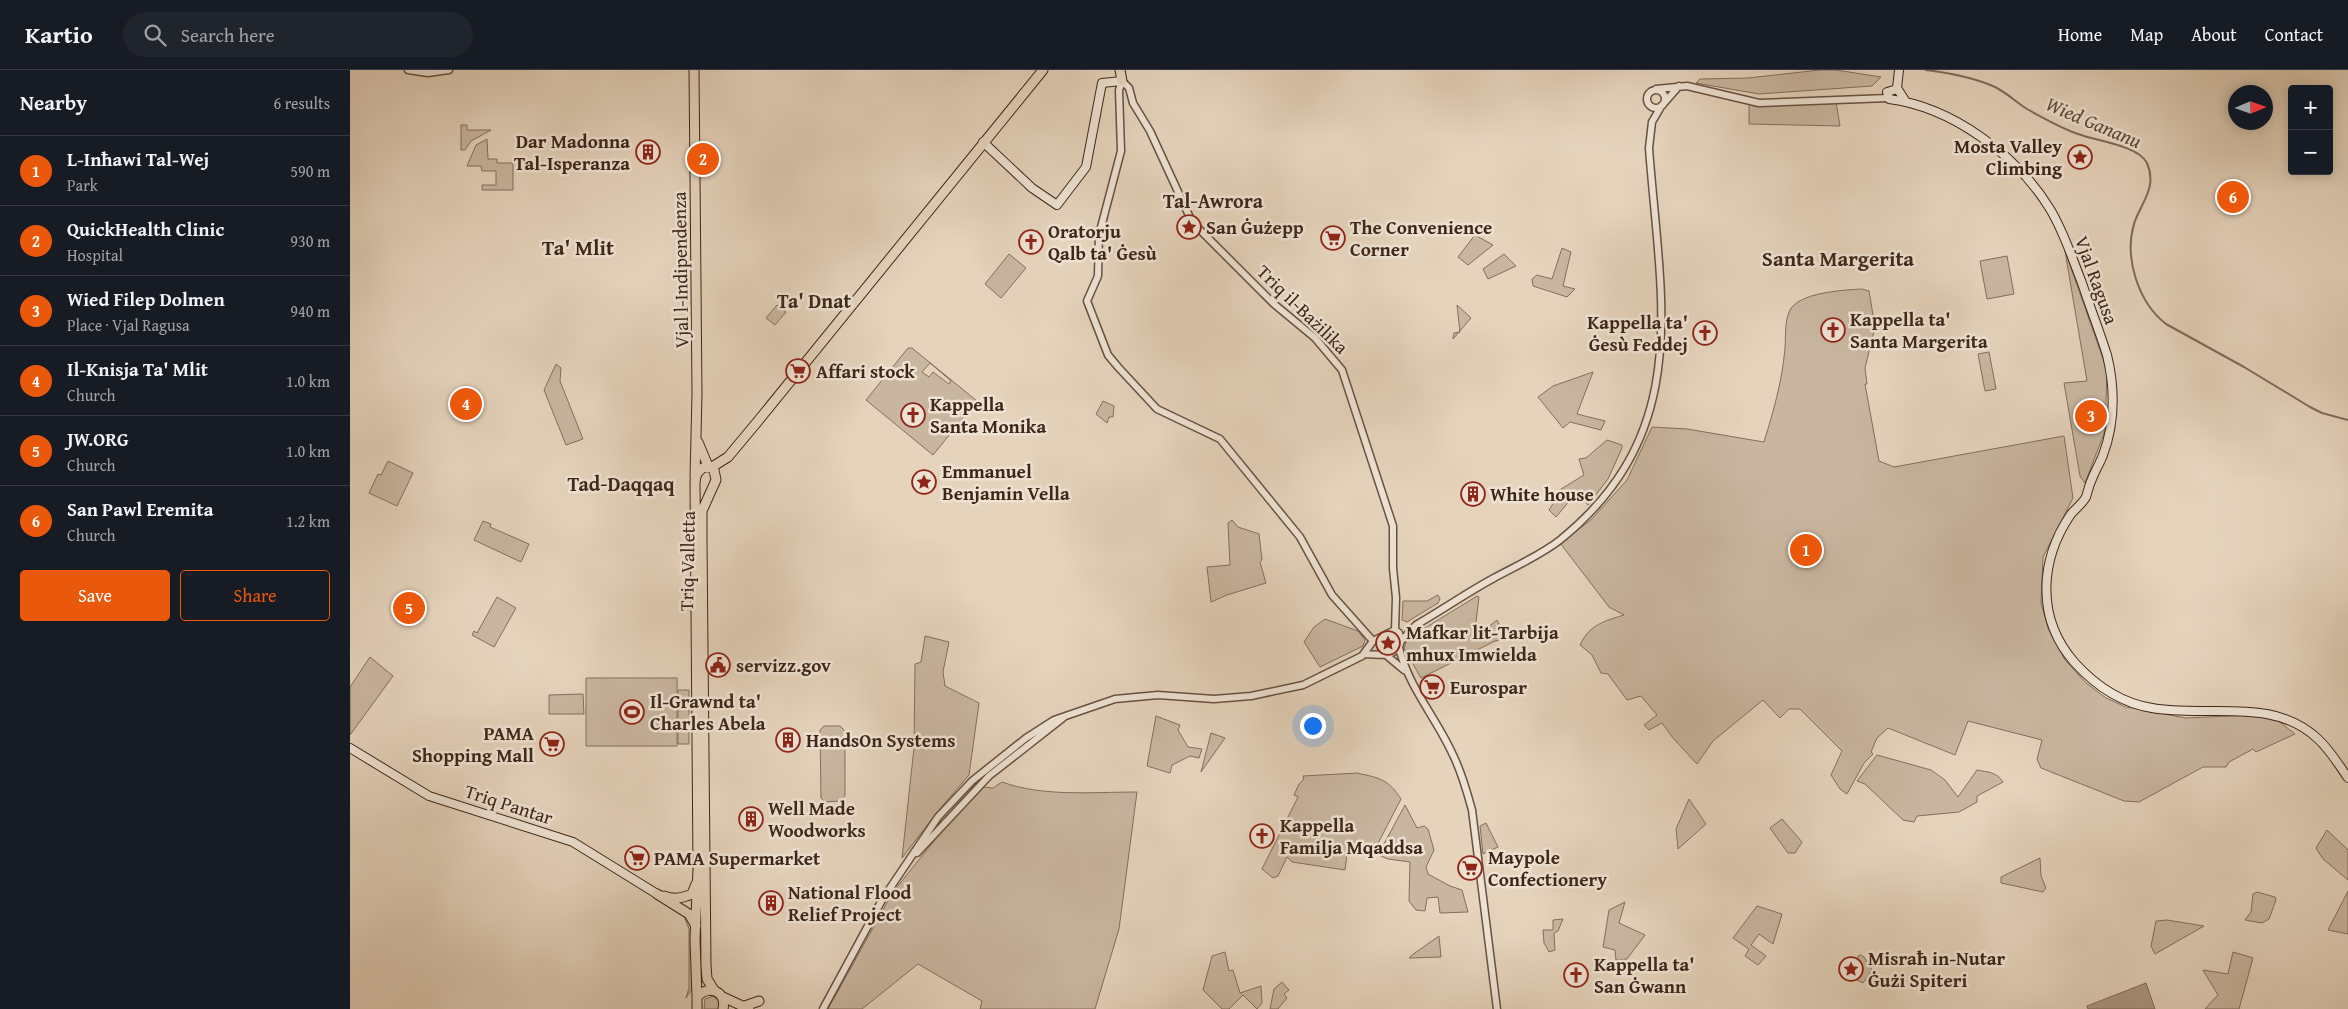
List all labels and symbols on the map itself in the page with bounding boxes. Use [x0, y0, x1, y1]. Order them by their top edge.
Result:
north arrow [2228, 85, 2273, 130]
water label: Wied Gananu [2042, 89, 2146, 155]
place label: Dar Madonna Tal-Isperanza [514, 127, 630, 177]
place label: Mosta Valley Climbing [1954, 132, 2063, 182]
building icon: Dar Madonna Tal-Isperanza [635, 139, 661, 165]
pin: 2 [687, 140, 719, 178]
place icon: Mosta Valley Climbing [2067, 144, 2093, 170]
pin: 6 [2217, 178, 2249, 216]
district label: Tal-Awrora [1163, 186, 1264, 215]
street label: Vjal l-Indipendenza [665, 191, 695, 349]
place label: San Ġużepp [1206, 213, 1304, 241]
place label: The Convenience Corner [1350, 213, 1492, 263]
place icon: San Ġużepp [1176, 214, 1202, 240]
place label: Oratorju Qalb ta' Ġesù [1048, 217, 1157, 267]
supermarket icon: The Convenience Corner [1320, 225, 1346, 251]
church icon: Oratorju Qalb ta' Ġesù [1018, 229, 1044, 255]
district label: Ta' Mlit [542, 232, 614, 263]
street label: Vjal Ragusa [2068, 232, 2126, 328]
district label: Santa Margerita [1762, 243, 1914, 274]
street label: Triq il-Bażilika [1251, 258, 1355, 360]
district label: Ta' Dnat [777, 286, 851, 315]
place label: Kappella ta' Santa Margerita [1850, 305, 1988, 355]
place label: Kappella ta' Ġesù Feddej [1587, 308, 1688, 358]
church icon: Kappella ta' Santa Margerita [1820, 317, 1846, 343]
church icon: Kappella ta' Ġesù Feddej [1692, 320, 1718, 346]
place label: Affari stock [816, 357, 915, 385]
supermarket icon: Affari stock [785, 358, 811, 384]
pin: 4 [450, 385, 482, 423]
place label: Kappella Santa Monika [930, 390, 1046, 440]
pin: 3 [2075, 397, 2107, 435]
church icon: Kappella Santa Monika [900, 402, 926, 428]
place label: Emmanuel Benjamin Vella [942, 457, 1070, 507]
district label: Tad-Daqqaq [567, 469, 675, 498]
place icon: Emmanuel Benjamin Vella [911, 469, 937, 495]
place label: White house [1490, 480, 1594, 508]
building icon: White house [1460, 481, 1486, 507]
street label: Triq Valletta [672, 511, 702, 611]
pin: 1 [1790, 531, 1822, 569]
pin: 5 [393, 589, 425, 627]
place label: Mafkar lit-Tarbija mhux Imwielda [1406, 618, 1559, 668]
place icon: Mafkar lit-Tarbija mhux Imwielda [1375, 630, 1401, 656]
place label: servizz.gov [736, 651, 831, 679]
public building icon: servizz.gov [705, 652, 731, 678]
place label: Eurospar [1450, 673, 1527, 701]
supermarket icon: Eurospar [1419, 674, 1445, 700]
place label: Il-Grawnd ta' Charles Abela [650, 687, 766, 737]
sports icon: Il-Grawnd ta' Charles Abela [619, 699, 645, 725]
your location [1300, 713, 1326, 739]
place label: PAMA Shopping Mall [412, 719, 534, 769]
place label: HandsOn Systems [806, 726, 955, 754]
building icon: HandsOn Systems [775, 727, 801, 753]
supermarket icon: PAMA Shopping Mall [539, 731, 565, 757]
street label: Triq Pantar [461, 777, 557, 831]
place label: Well Made Woodworks [768, 794, 866, 844]
building icon: Well Made Woodworks [738, 806, 764, 832]
place label: Kappella Familja Mqaddsa [1280, 811, 1423, 861]
church icon: Kappella Familja Mqaddsa [1249, 823, 1275, 849]
place label: Maypole Confectionery [1488, 843, 1607, 893]
place label: PAMA Supermarket [654, 844, 821, 872]
supermarket icon: PAMA Supermarket [624, 845, 650, 871]
supermarket icon: Maypole Confectionery [1457, 855, 1483, 881]
place label: National Flood Relief Project [788, 878, 912, 928]
building icon: National Flood Relief Project [758, 890, 784, 916]
place label: Misraħ in-Nutar Ġużi Spiteri [1868, 944, 2006, 994]
place label: Kappella ta' San Ġwann [1594, 950, 1695, 1000]
place icon: Misraħ in-Nutar Ġużi Spiteri [1838, 956, 1864, 982]
church icon: Kappella ta' San Ġwann [1563, 962, 1589, 988]

